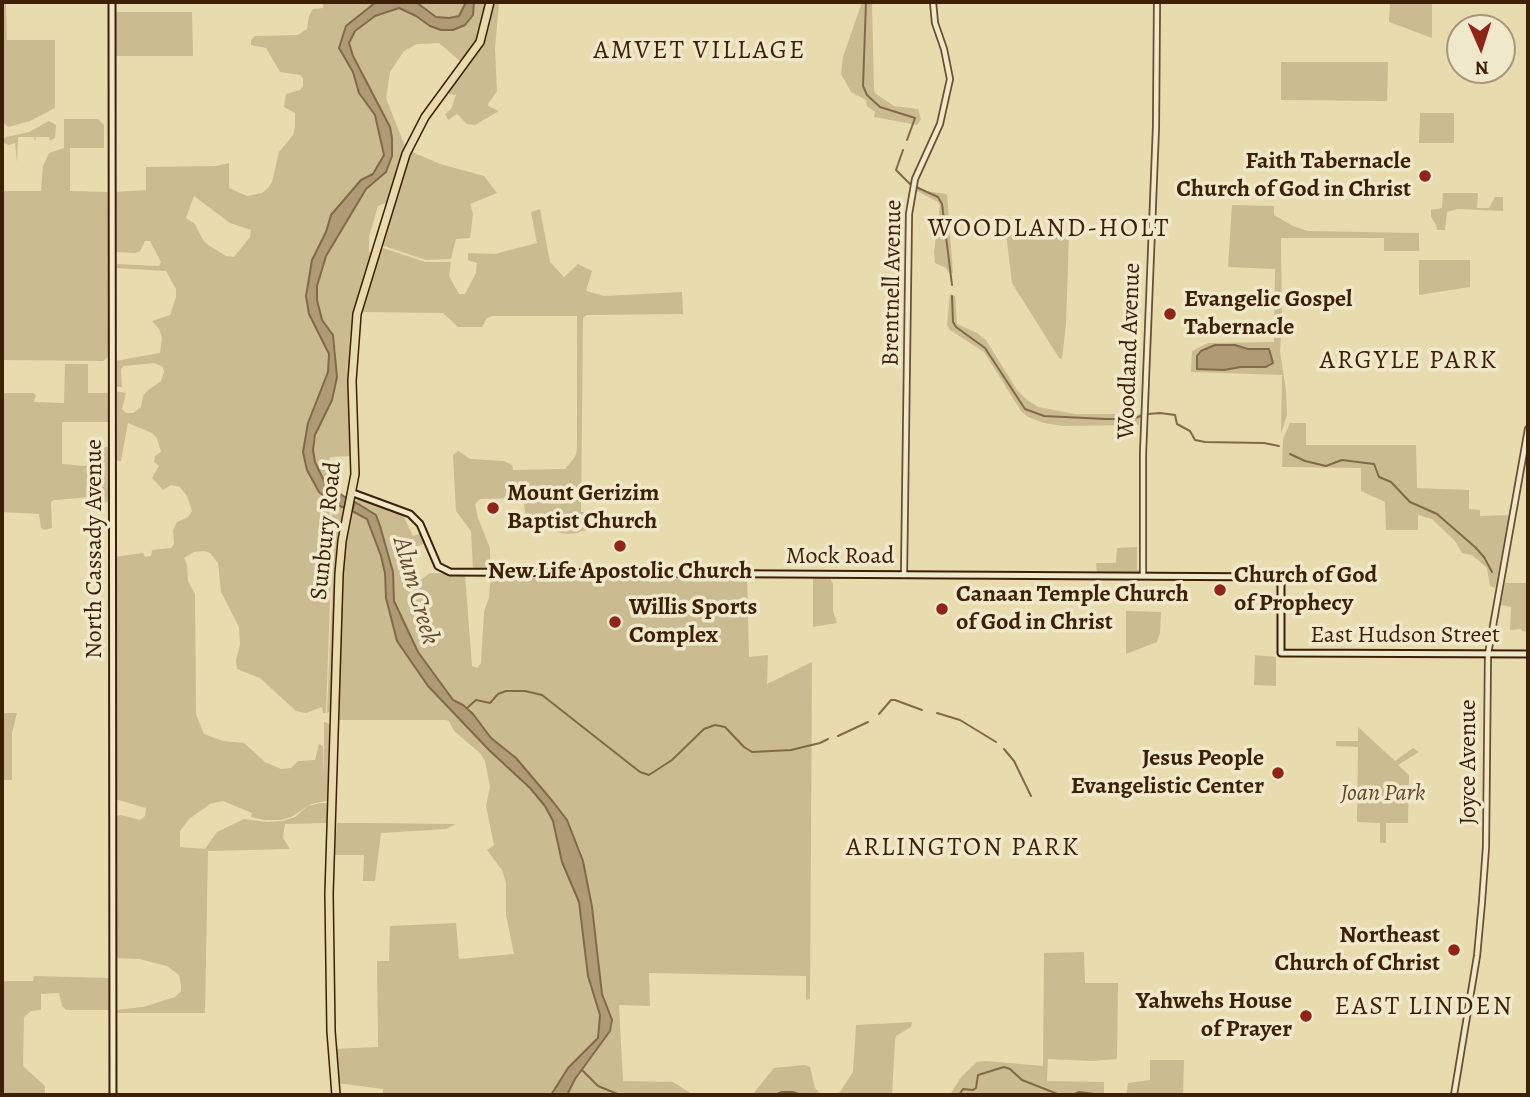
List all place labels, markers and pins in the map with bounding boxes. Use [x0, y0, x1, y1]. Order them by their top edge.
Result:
place label: Faith Tabernacle Church of God in Christ [1176, 148, 1411, 204]
marker: Faith Tabernacle Church of God in Christ [1417, 168, 1433, 184]
place label: Evangelic Gospel Tabernacle [1184, 286, 1352, 342]
marker: Evangelic Gospel Tabernacle [1162, 306, 1178, 322]
place label: Mount Gerizim Baptist Church [507, 480, 659, 536]
marker: Mount Gerizim Baptist Church [485, 500, 501, 516]
marker: New Life Apostolic Church [612, 538, 628, 554]
place label: New Life Apostolic Church [488, 558, 752, 586]
place label: Church of God of Prophecy [1234, 562, 1377, 618]
place label: Canaan Temple Church of God in Christ [956, 581, 1189, 637]
marker: Church of God of Prophecy [1212, 582, 1228, 598]
place label: Willis Sports Complex [629, 594, 757, 650]
marker: Canaan Temple Church of God in Christ [934, 601, 950, 617]
marker: Willis Sports Complex [607, 614, 623, 630]
place label: Jesus People Evangelistic Center [1071, 745, 1264, 801]
marker: Jesus People Evangelistic Center [1270, 765, 1286, 781]
place label: Northeast Church of Christ [1275, 922, 1440, 978]
marker: Northeast Church of Christ [1446, 942, 1462, 958]
place label: Yahwehs House of Prayer [1136, 988, 1292, 1044]
marker: Yahwehs House of Prayer [1298, 1008, 1314, 1024]

